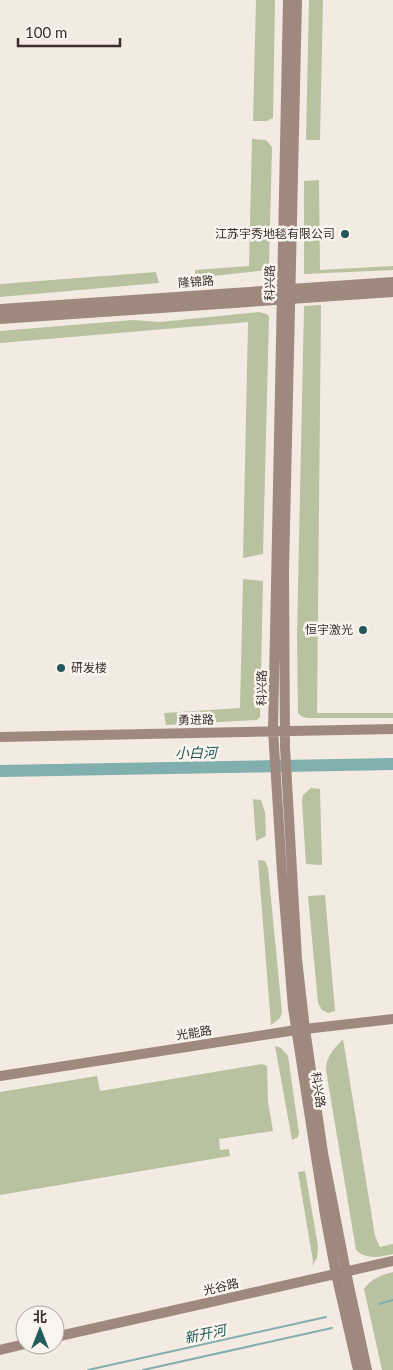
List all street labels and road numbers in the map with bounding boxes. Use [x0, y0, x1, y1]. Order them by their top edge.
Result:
street label: 科兴路 [262, 265, 277, 301]
street label: 隆锦路 [177, 273, 214, 290]
street label: 科兴路 [254, 670, 269, 706]
street label: 勇进路 [178, 712, 214, 727]
street label: 光能路 [175, 1022, 213, 1043]
street label: 科兴路 [308, 1071, 329, 1109]
street label: 光谷路 [202, 1275, 240, 1298]

